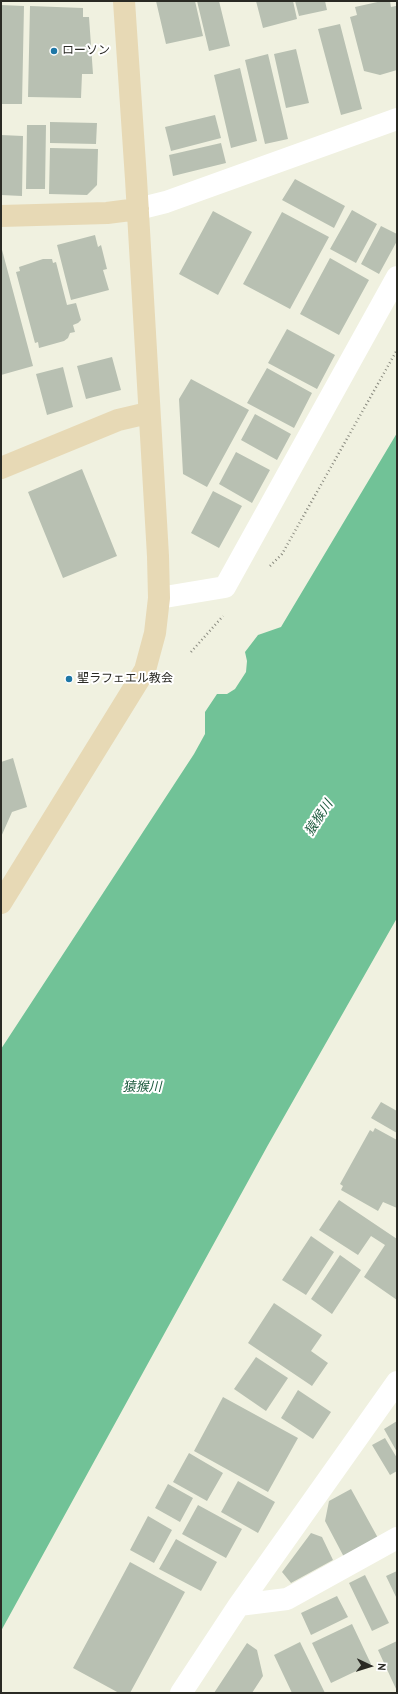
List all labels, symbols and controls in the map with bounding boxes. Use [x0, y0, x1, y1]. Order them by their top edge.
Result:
place label: ローソン [62, 44, 110, 58]
marker: ローソン [49, 46, 59, 56]
place label: 聖ラフェエル教会 [77, 672, 173, 686]
marker: 聖ラフェエル教会 [64, 674, 74, 684]
water label: 猿猴川 [302, 797, 336, 839]
water label: 猿猴川 [123, 1079, 161, 1095]
north arrow [350, 1646, 390, 1686]
text: N [375, 1663, 389, 1671]

